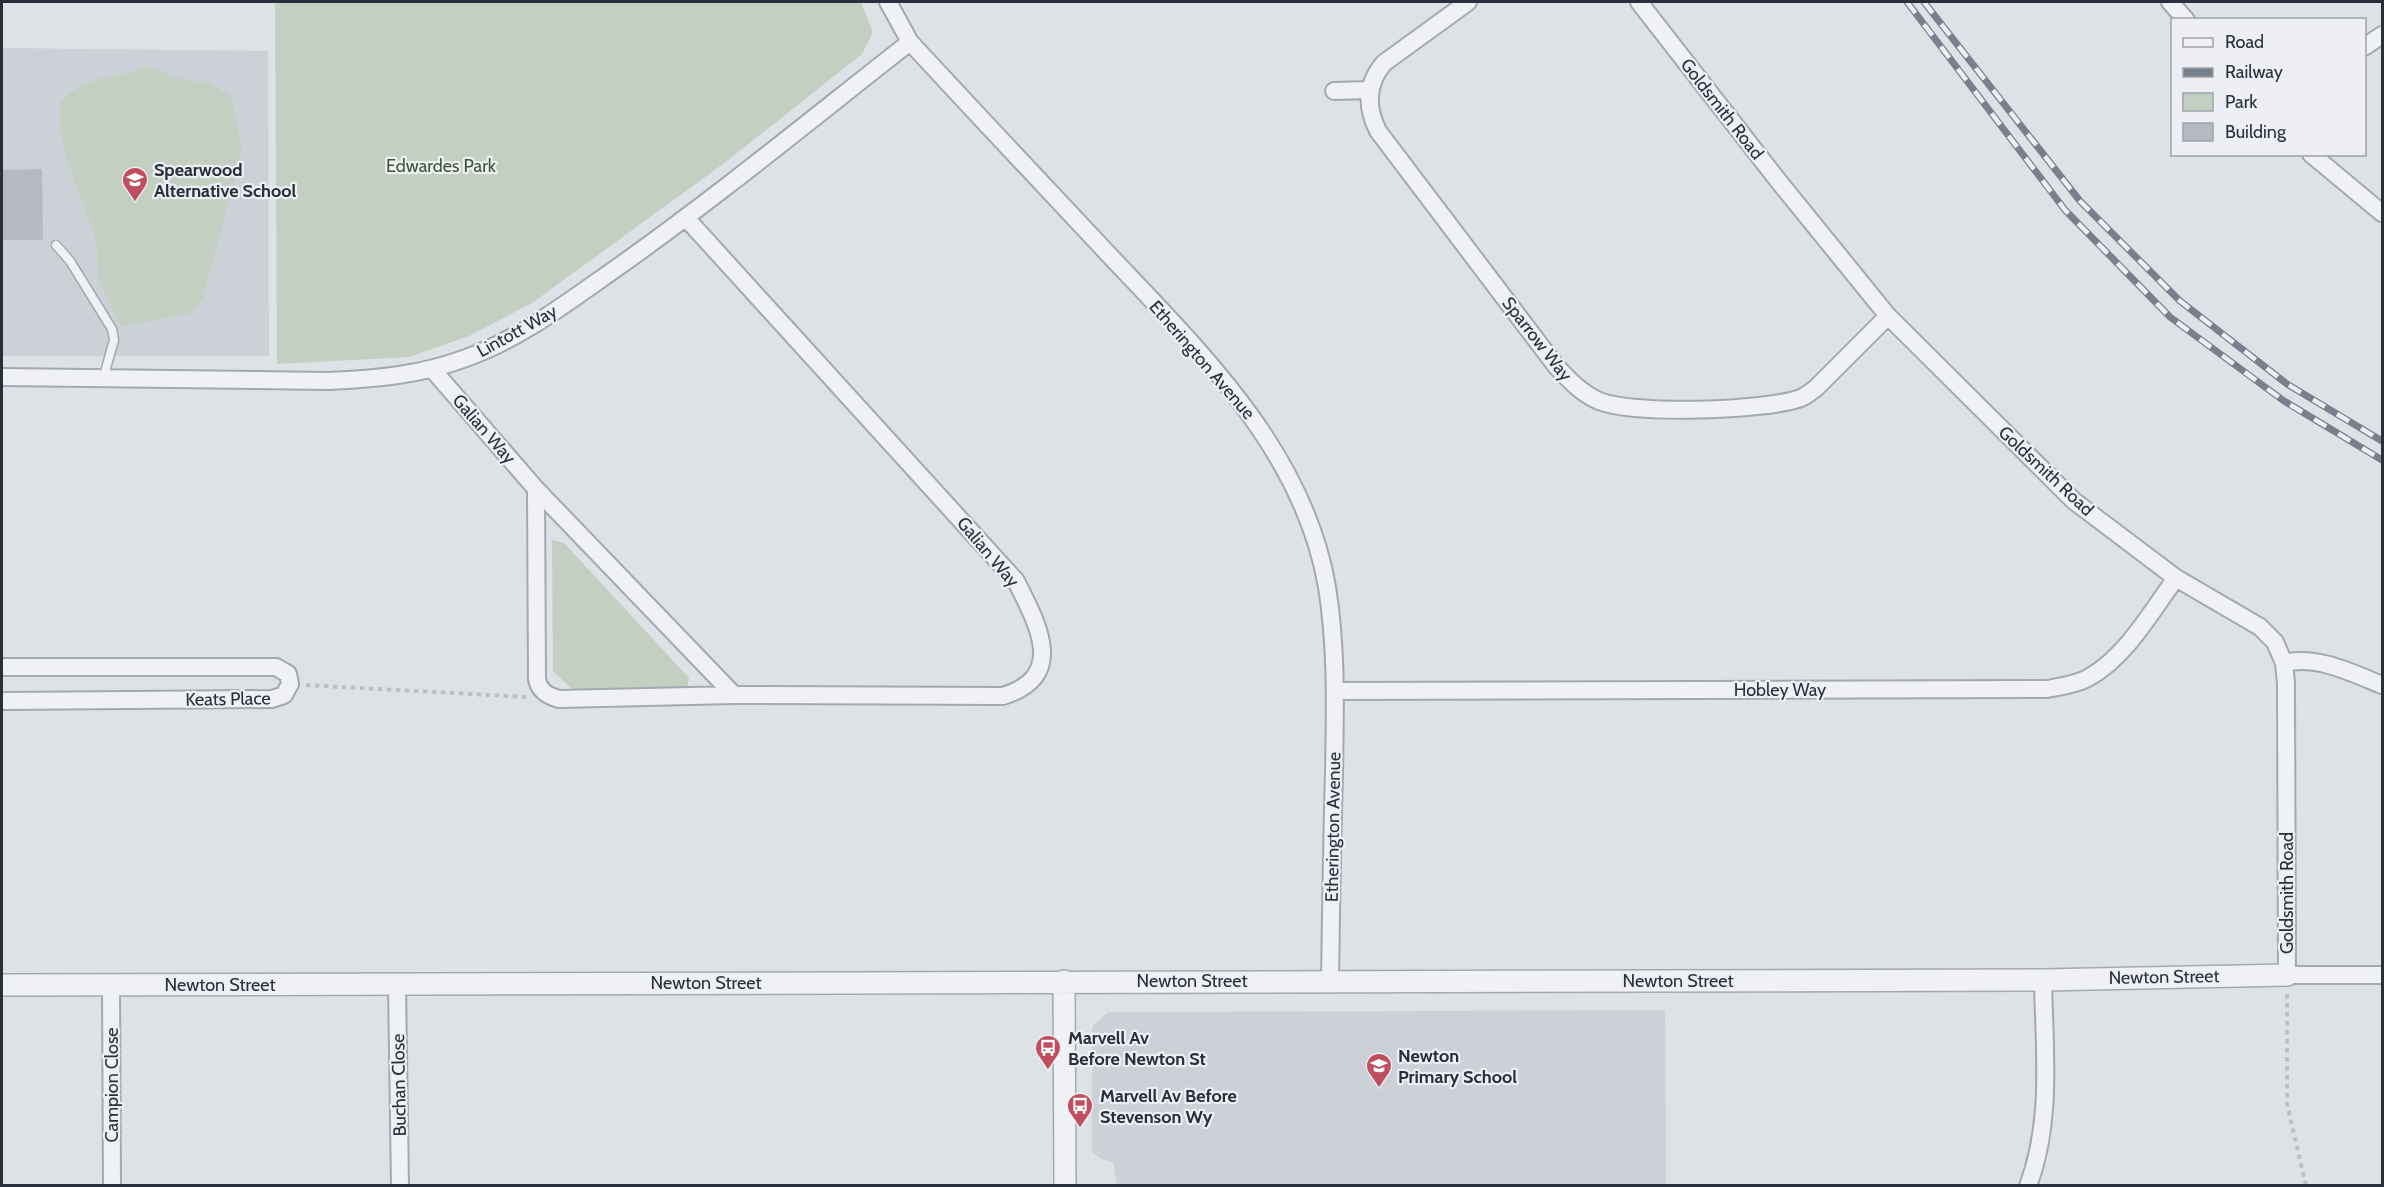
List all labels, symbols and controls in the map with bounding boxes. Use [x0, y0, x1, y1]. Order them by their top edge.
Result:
legend [2171, 18, 2366, 156]
text: Road [2225, 31, 2264, 53]
street label: Goldsmith Road [1676, 54, 1768, 164]
text: Railway [2225, 61, 2283, 83]
text: Park [2225, 91, 2258, 113]
text: Building [2225, 121, 2287, 143]
park label: Edwardes Park [386, 155, 497, 177]
place label: Spearwood Alternative School [154, 159, 297, 202]
school or university icon: Spearwood Alternative School [120, 165, 150, 203]
street label: Sparrow Way [1497, 293, 1577, 385]
street label: Etherington Avenue [1144, 296, 1260, 424]
street label: Lintott Way [473, 300, 561, 362]
street label: Galian Way [448, 390, 520, 468]
street label: Goldsmith Road [1994, 421, 2098, 521]
street label: Galian Way [952, 512, 1024, 592]
street label: Hobley Way [1734, 679, 1826, 701]
street label: Keats Place [185, 687, 271, 711]
street label: Etherington Avenue [1321, 752, 1345, 902]
street label: Goldsmith Road [2276, 832, 2298, 954]
street label: Newton Street [2108, 965, 2220, 989]
street label: Newton Street [1137, 970, 1247, 992]
street label: Newton Street [1623, 970, 1733, 992]
street label: Newton Street [651, 972, 761, 994]
street label: Newton Street [165, 974, 275, 996]
street label: Campion Close [101, 1027, 123, 1143]
place label: Marvell Av Before Newton St [1068, 1027, 1206, 1070]
bus stop icon: Marvell Av Before Newton St [1033, 1033, 1063, 1071]
street label: Buchan Close [387, 1034, 411, 1136]
place label: Newton Primary School [1398, 1045, 1517, 1088]
school or university icon: Newton Primary School [1364, 1051, 1394, 1089]
place label: Marvell Av Before Stevenson Wy [1100, 1085, 1237, 1128]
bus stop icon: Marvell Av Before Stevenson Wy [1065, 1091, 1095, 1129]

